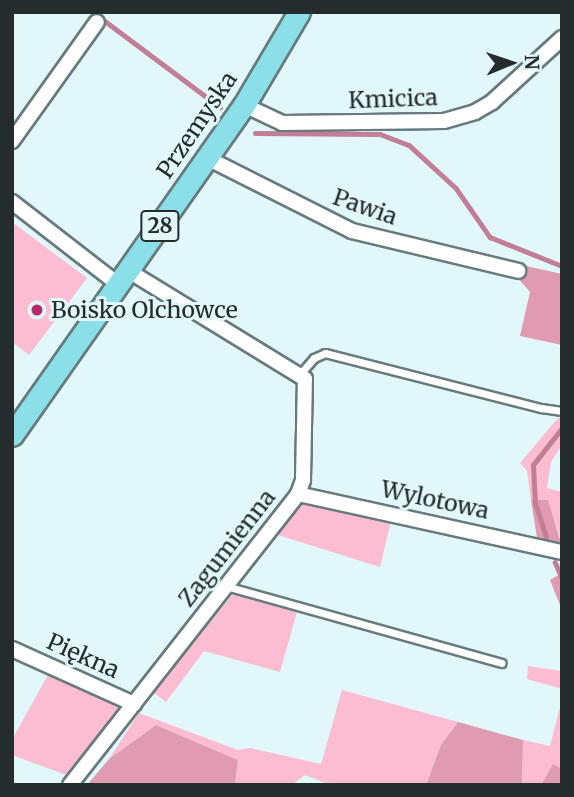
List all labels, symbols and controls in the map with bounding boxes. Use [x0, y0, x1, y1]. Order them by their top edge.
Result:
north arrow [476, 28, 546, 98]
text: N [520, 54, 544, 70]
street label: Przemyska [151, 66, 243, 184]
street label: Kmicica [348, 84, 438, 114]
street label: Pawia [329, 183, 401, 231]
road number: 28 [139, 208, 181, 244]
place label: Boisko Olchowce [51, 296, 238, 324]
marker: Boisko Olchowce [29, 302, 45, 318]
street label: Wylotowa [379, 475, 491, 525]
street label: Zagumienna [173, 484, 281, 612]
street label: Piękna [43, 628, 123, 684]

